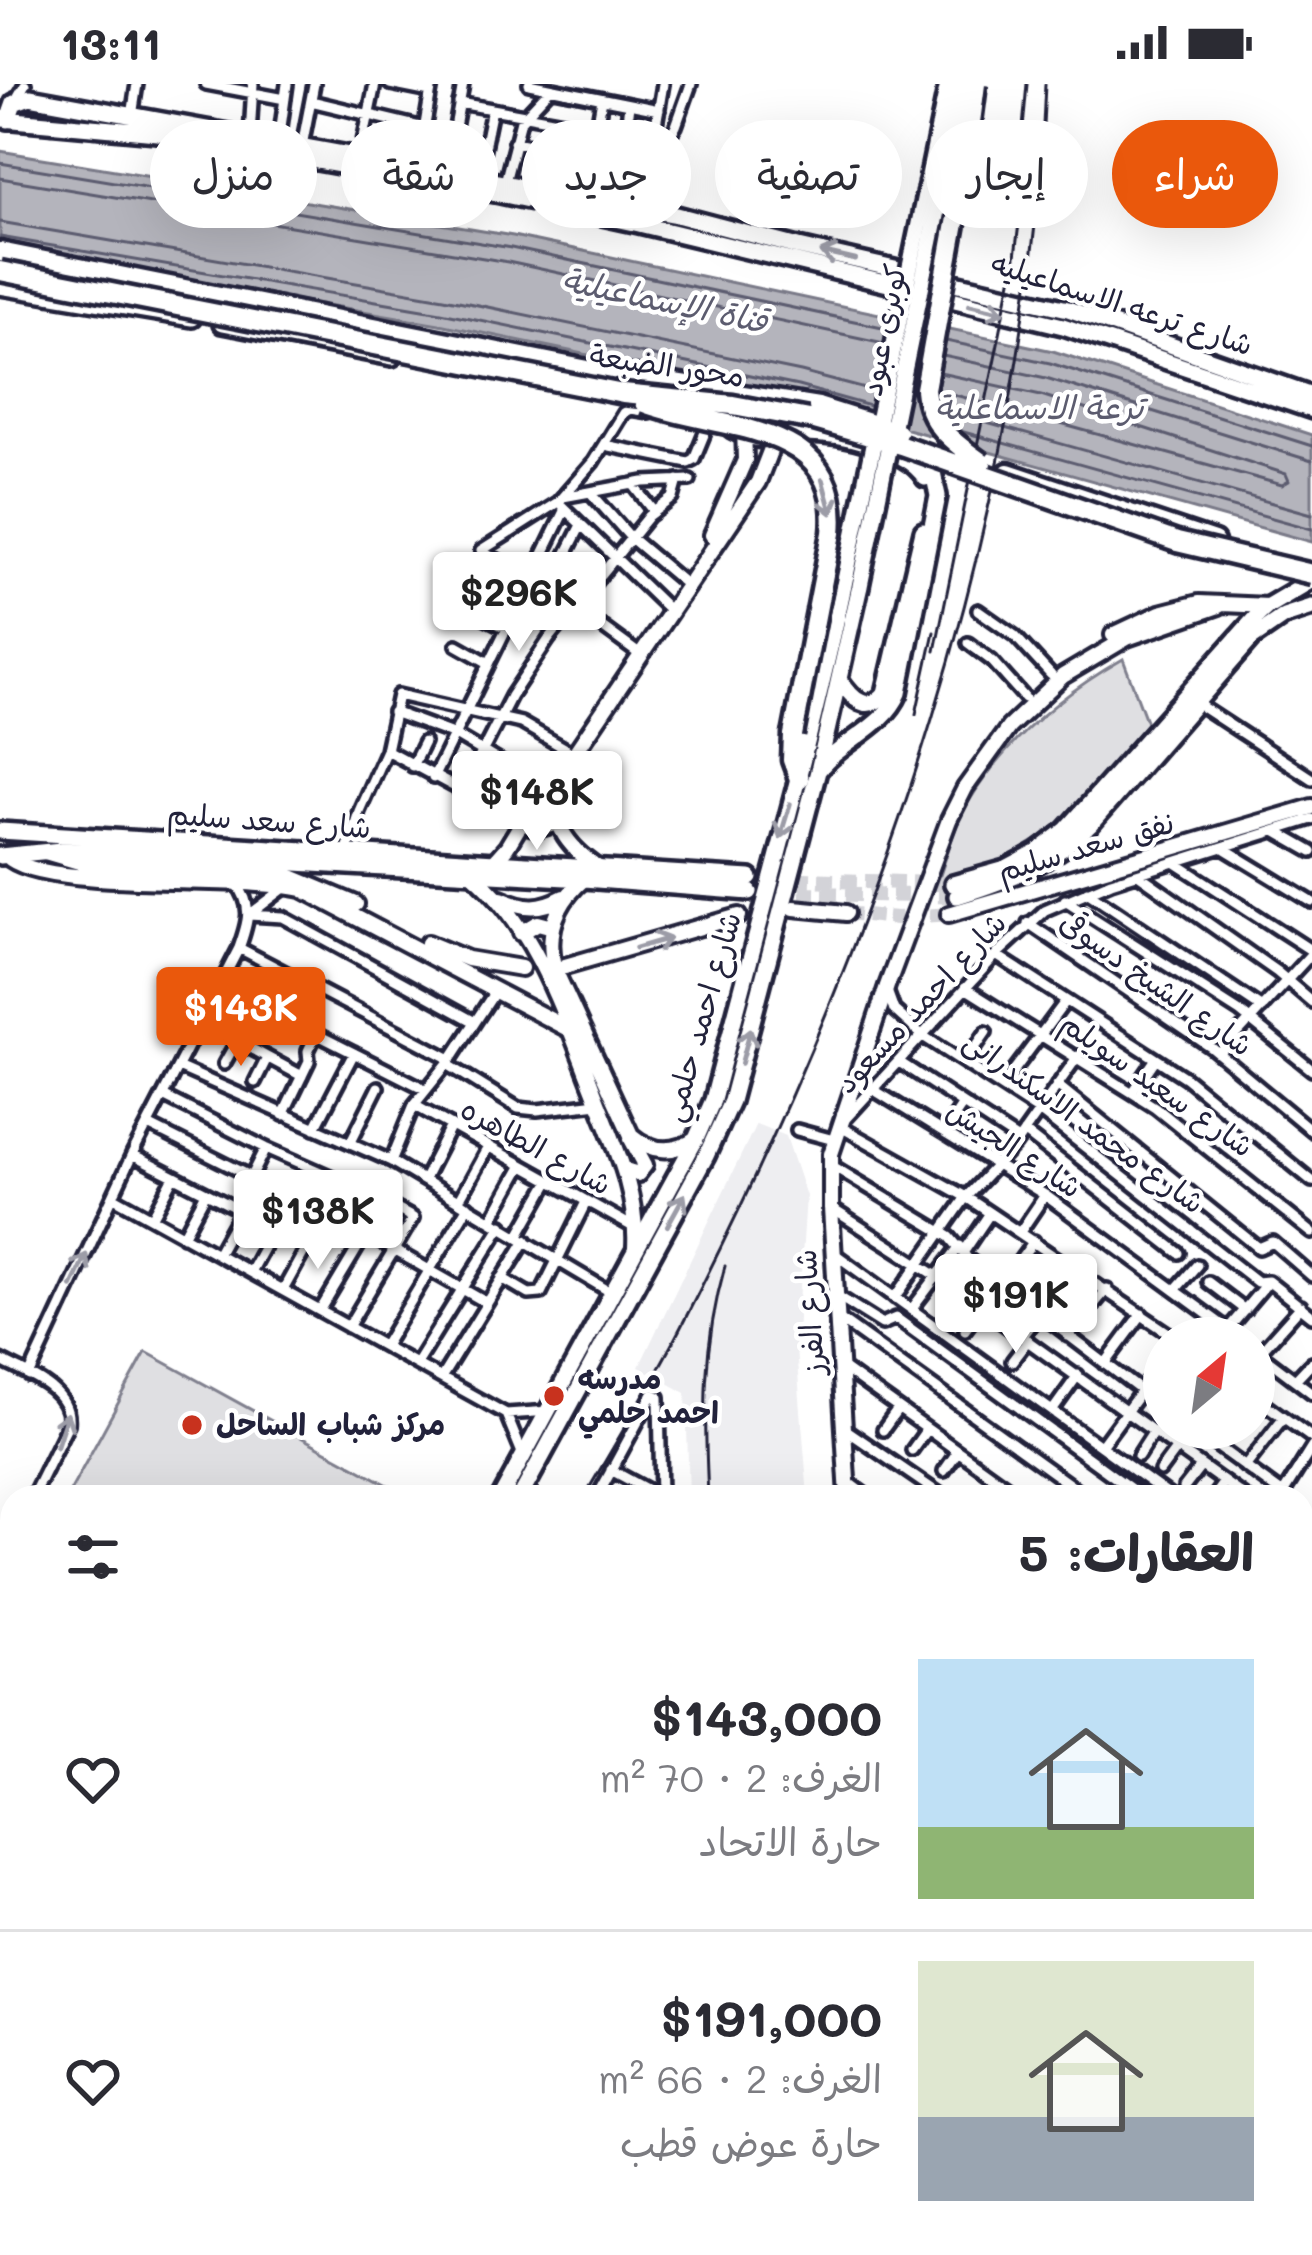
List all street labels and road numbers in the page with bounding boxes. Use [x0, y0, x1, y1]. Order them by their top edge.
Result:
street label: شارع ترعه الاسماعيليه [986, 241, 1259, 366]
street label: كوبرى عبود [850, 260, 916, 399]
street label: محور الضبعة [587, 333, 747, 395]
street label: شارع سعد سليم [166, 792, 372, 850]
street label: نفق سعد سليم [993, 801, 1179, 893]
street label: شارع الشيخ دسوقى [1051, 901, 1262, 1066]
street label: شارع احمد مسعود [825, 902, 1016, 1103]
street label: شارع احمد حلمي [651, 907, 757, 1128]
street label: شارع سعيد سويلم [1051, 1002, 1263, 1168]
street label: شارع محمد الاسكندرانى [955, 1019, 1214, 1224]
street label: شارع الطاهره [453, 1087, 619, 1206]
street label: شارع الجيش [938, 1089, 1090, 1208]
street label: شارع الفرز [784, 1248, 836, 1379]

